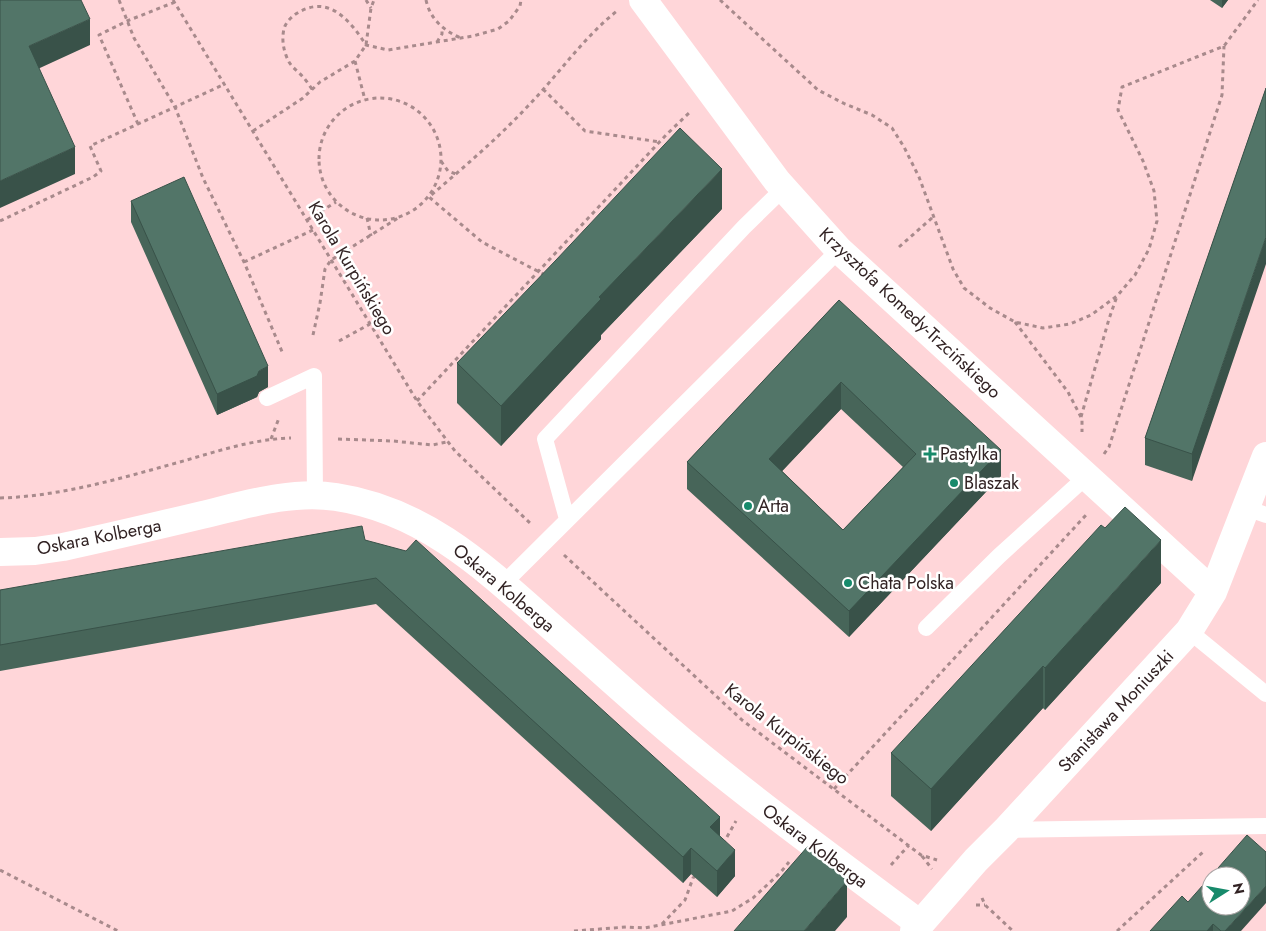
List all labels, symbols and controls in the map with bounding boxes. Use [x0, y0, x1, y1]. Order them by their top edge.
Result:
street label: Karola Kurpińskiego [302, 196, 402, 340]
street label: Krzysztofa Komedy-Trzcińskiego [813, 221, 1007, 405]
place label: Pastylka [940, 441, 998, 467]
marker: Pastylka [924, 448, 936, 460]
place label: Blaszak [964, 470, 1019, 496]
marker: Blaszak [948, 477, 960, 489]
place label: Arta [758, 493, 789, 519]
marker: Arta [742, 500, 754, 512]
street label: Oskara Kolberga [35, 512, 163, 562]
street label: Oskara Kolberga [447, 537, 561, 639]
place label: Chata Polska [858, 570, 954, 596]
marker: Chata Polska [842, 577, 854, 589]
street label: Stanisława Moniuszki [1052, 644, 1180, 778]
street label: Karola Kurpińskiego [719, 677, 855, 791]
street label: Oskara Kolberga [757, 798, 873, 894]
north arrow [1201, 866, 1251, 916]
text: N [1228, 881, 1250, 896]

